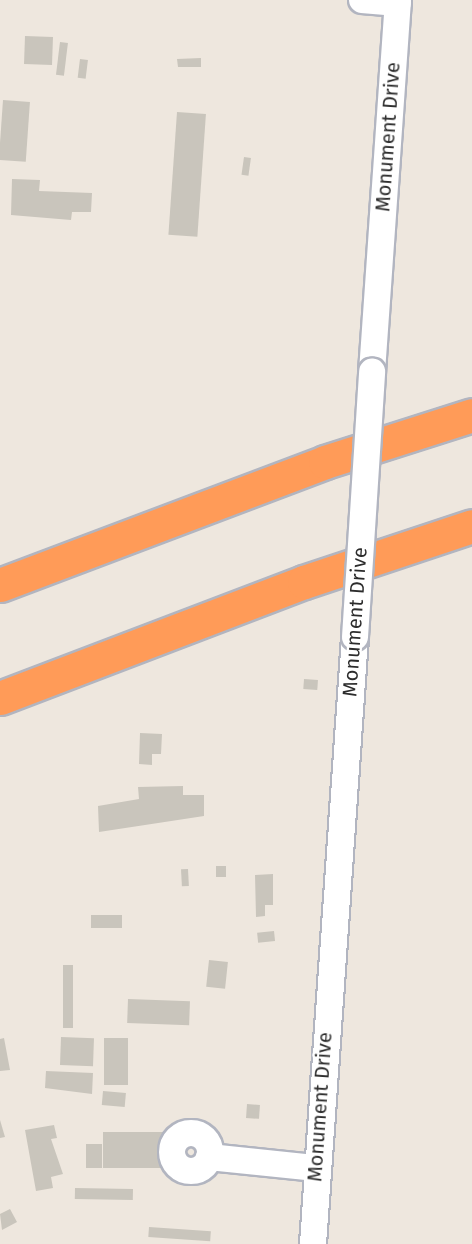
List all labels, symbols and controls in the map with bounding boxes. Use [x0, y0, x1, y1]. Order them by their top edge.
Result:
street label: Monument Drive [371, 61, 405, 213]
street label: Monument Drive [338, 546, 372, 698]
street label: Monument Drive [303, 1031, 337, 1183]

